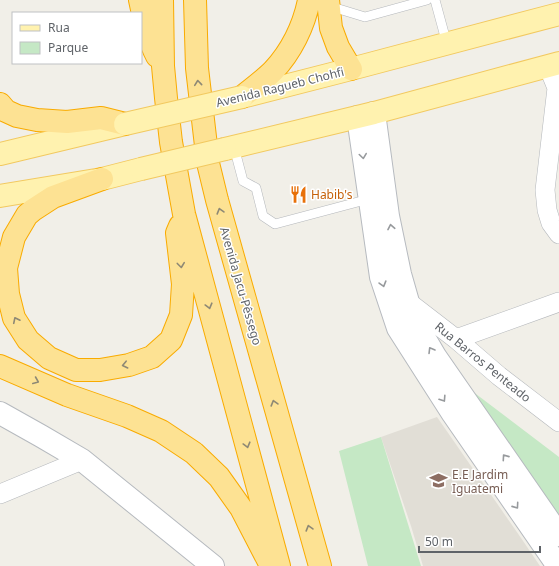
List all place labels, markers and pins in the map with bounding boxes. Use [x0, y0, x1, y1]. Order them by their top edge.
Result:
restaurant icon: Habib's [288, 184, 308, 204]
place label: Habib's [311, 186, 353, 203]
place label: E.E Jardim Iguatemi [452, 466, 508, 497]
school or university icon: E.E Jardim Iguatemi [429, 471, 449, 491]

